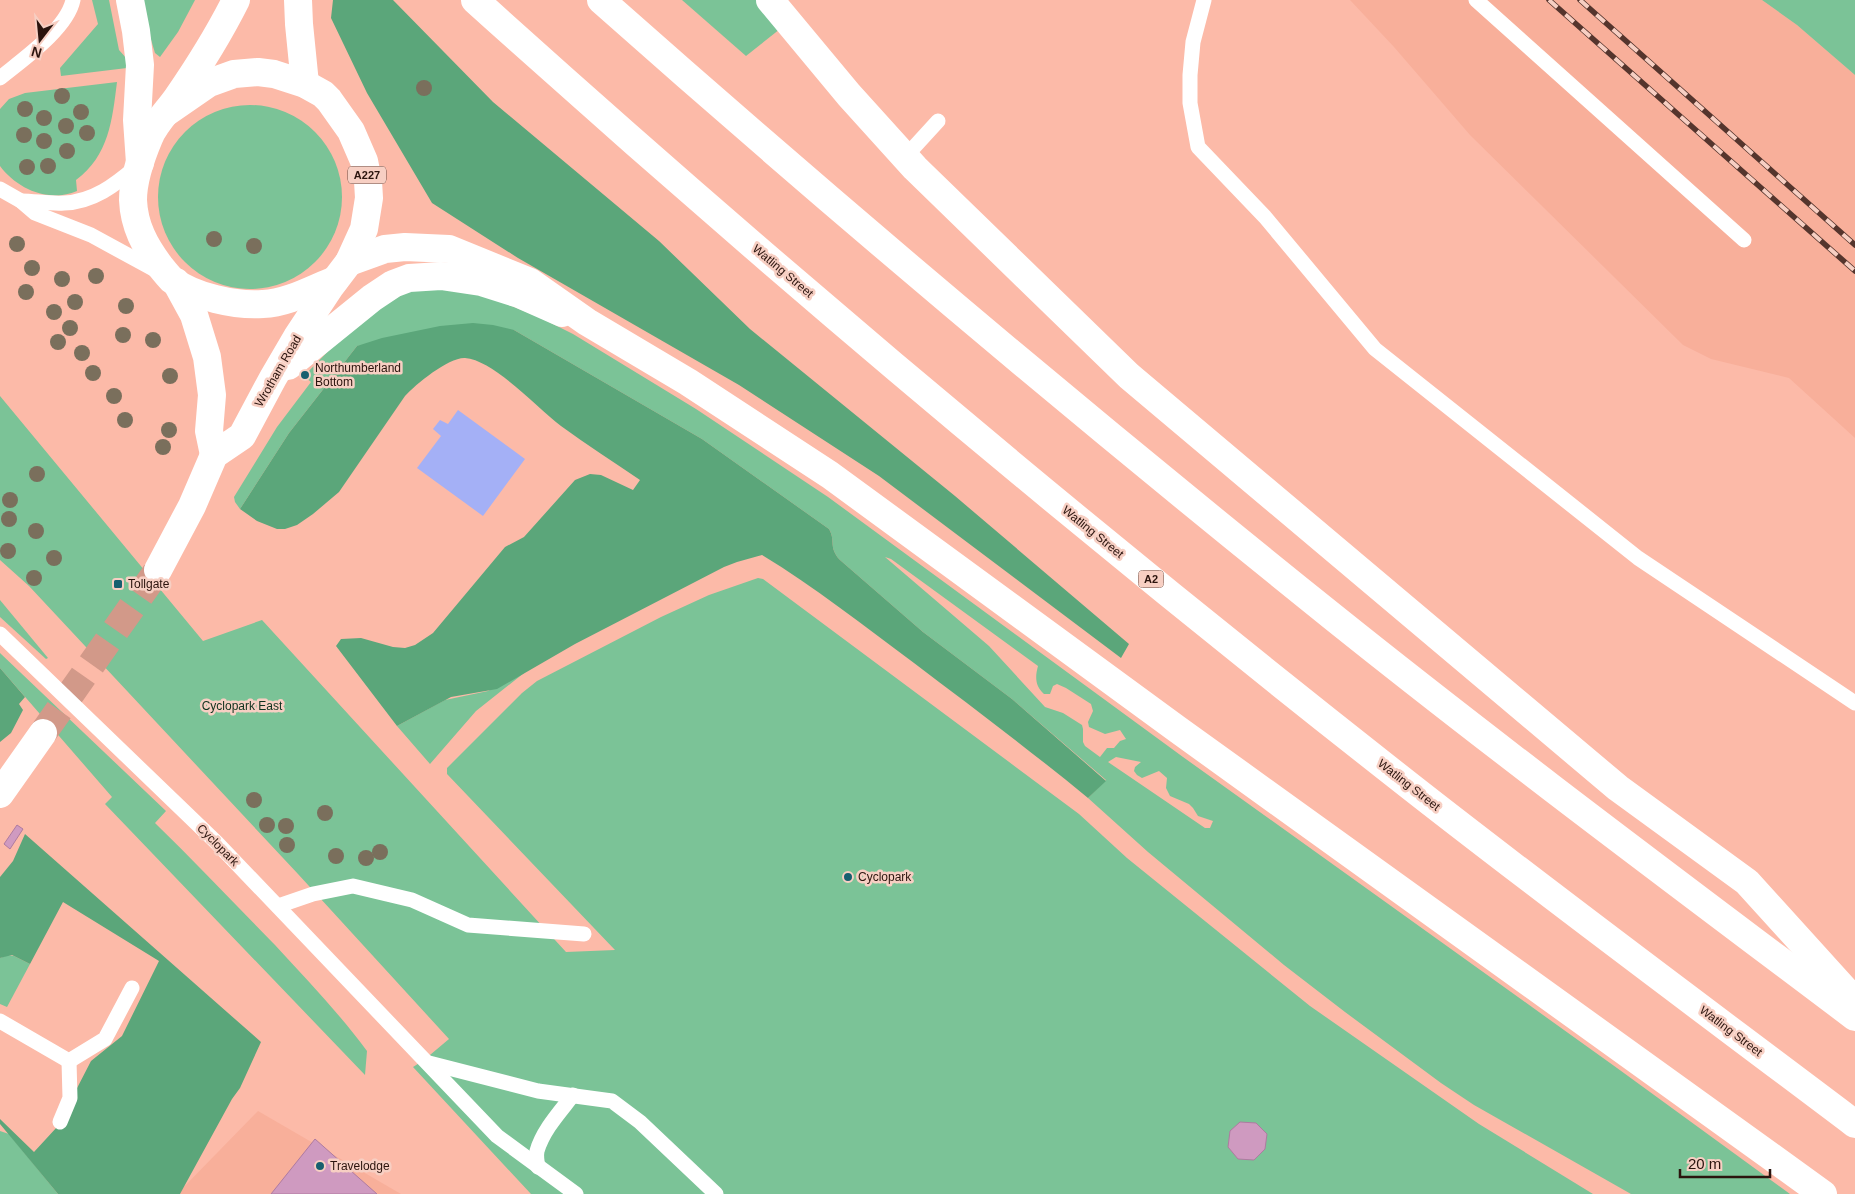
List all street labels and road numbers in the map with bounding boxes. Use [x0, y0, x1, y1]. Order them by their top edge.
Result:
road number: A227 [348, 166, 386, 184]
street label: Watling Street [750, 242, 817, 301]
street label: Wrotham Road [252, 333, 304, 409]
street label: Watling Street [1059, 503, 1127, 561]
road number: A2 [1138, 570, 1164, 588]
street label: Watling Street [1375, 756, 1443, 814]
street label: Cyclopark [194, 821, 243, 870]
street label: Watling Street [1697, 1003, 1766, 1060]

